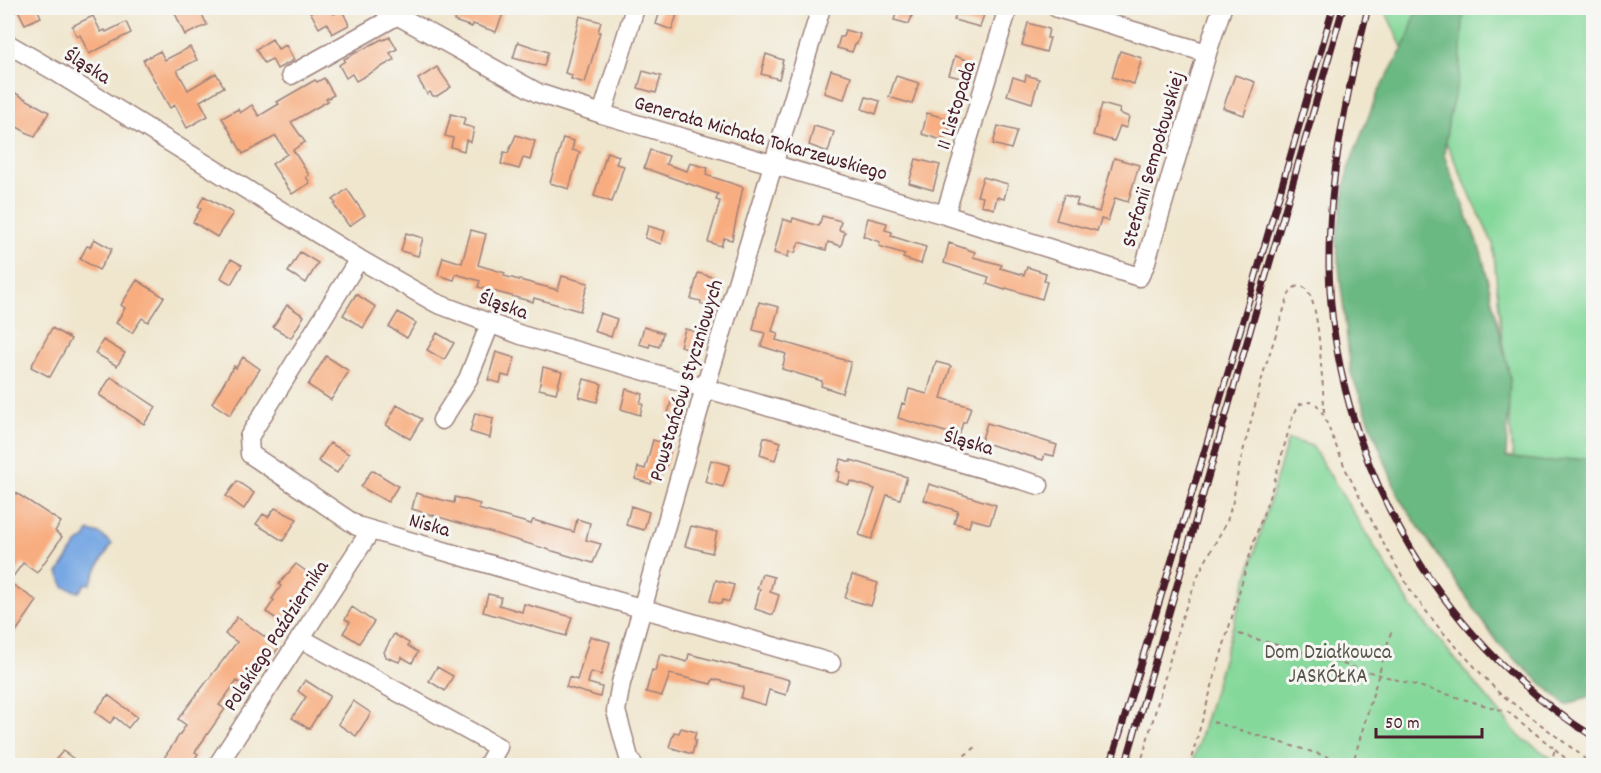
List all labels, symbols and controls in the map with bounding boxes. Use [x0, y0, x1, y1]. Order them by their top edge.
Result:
street label: Śląska [57, 42, 117, 94]
street label: 11 Listopada [930, 57, 986, 154]
street label: Stefanii Sempołowskiej [1115, 68, 1194, 251]
street label: Generała Michała Tokarzewskiego [630, 89, 890, 190]
street label: Powstańców Styczniowych [643, 276, 733, 485]
street label: Śląska [474, 284, 533, 330]
street label: Śląska [940, 423, 998, 466]
street label: Niska [405, 507, 454, 547]
street label: Polskiego Października [217, 554, 338, 718]
park label: Dom Działkowca JASKÓŁKA [1264, 639, 1393, 693]
scale bar [1376, 701, 1482, 739]
text: 50 m [1385, 712, 1420, 737]

